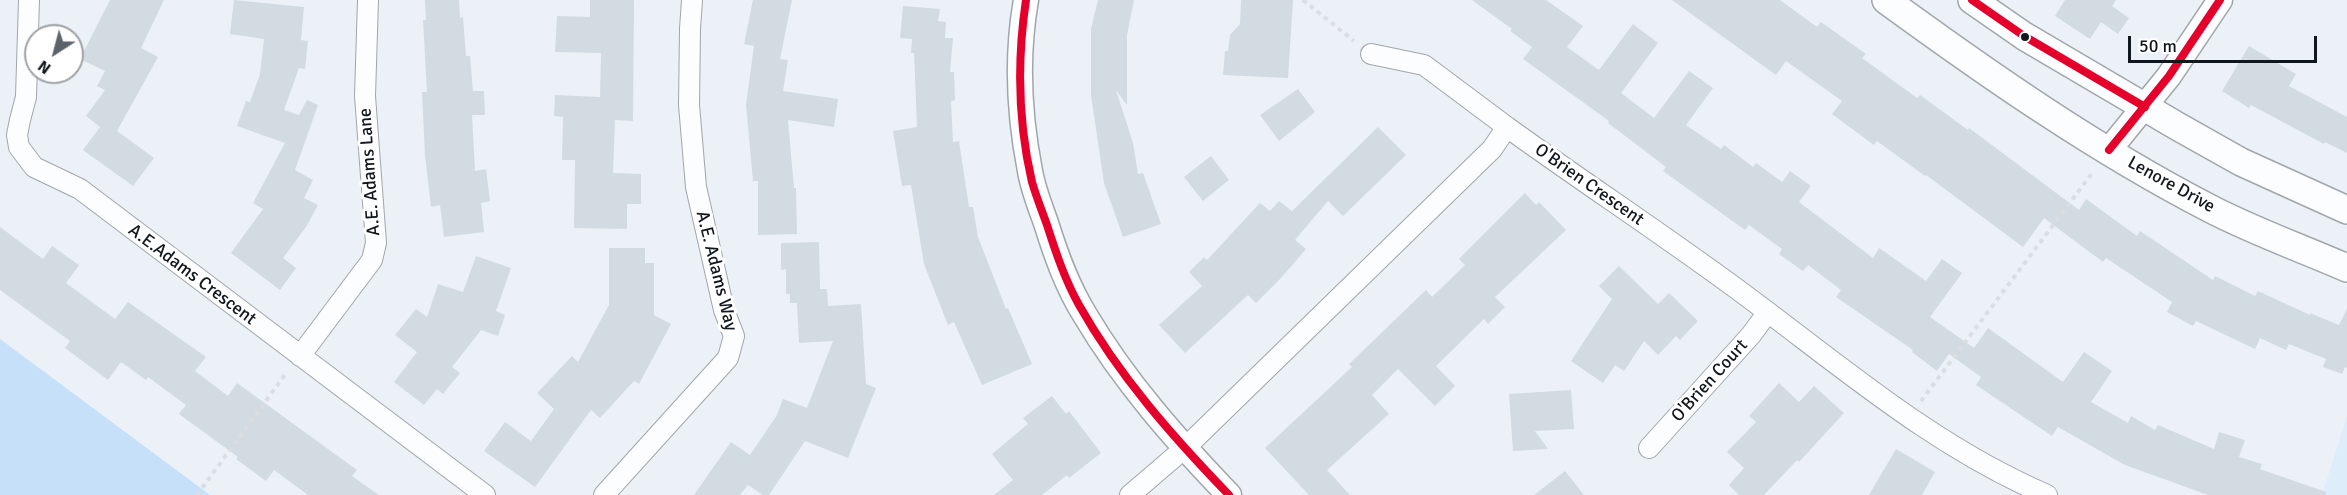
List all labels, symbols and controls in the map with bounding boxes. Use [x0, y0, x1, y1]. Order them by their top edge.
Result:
north arrow [24, 24, 84, 84]
scale bar [2131, 24, 2320, 62]
unlabelled marker [2019, 31, 2031, 43]
text: 50 m [2139, 35, 2177, 57]
text: N [34, 56, 55, 78]
street label: A.E. Adams Lane [355, 107, 385, 237]
street label: O'Brien Crescent [1530, 139, 1648, 231]
street label: Lenore Drive [2124, 152, 2218, 218]
street label: A.E. Adams Way [691, 209, 741, 333]
street label: A.E.Adams Crescent [124, 220, 260, 330]
street label: O'Brien Court [1667, 335, 1753, 427]

